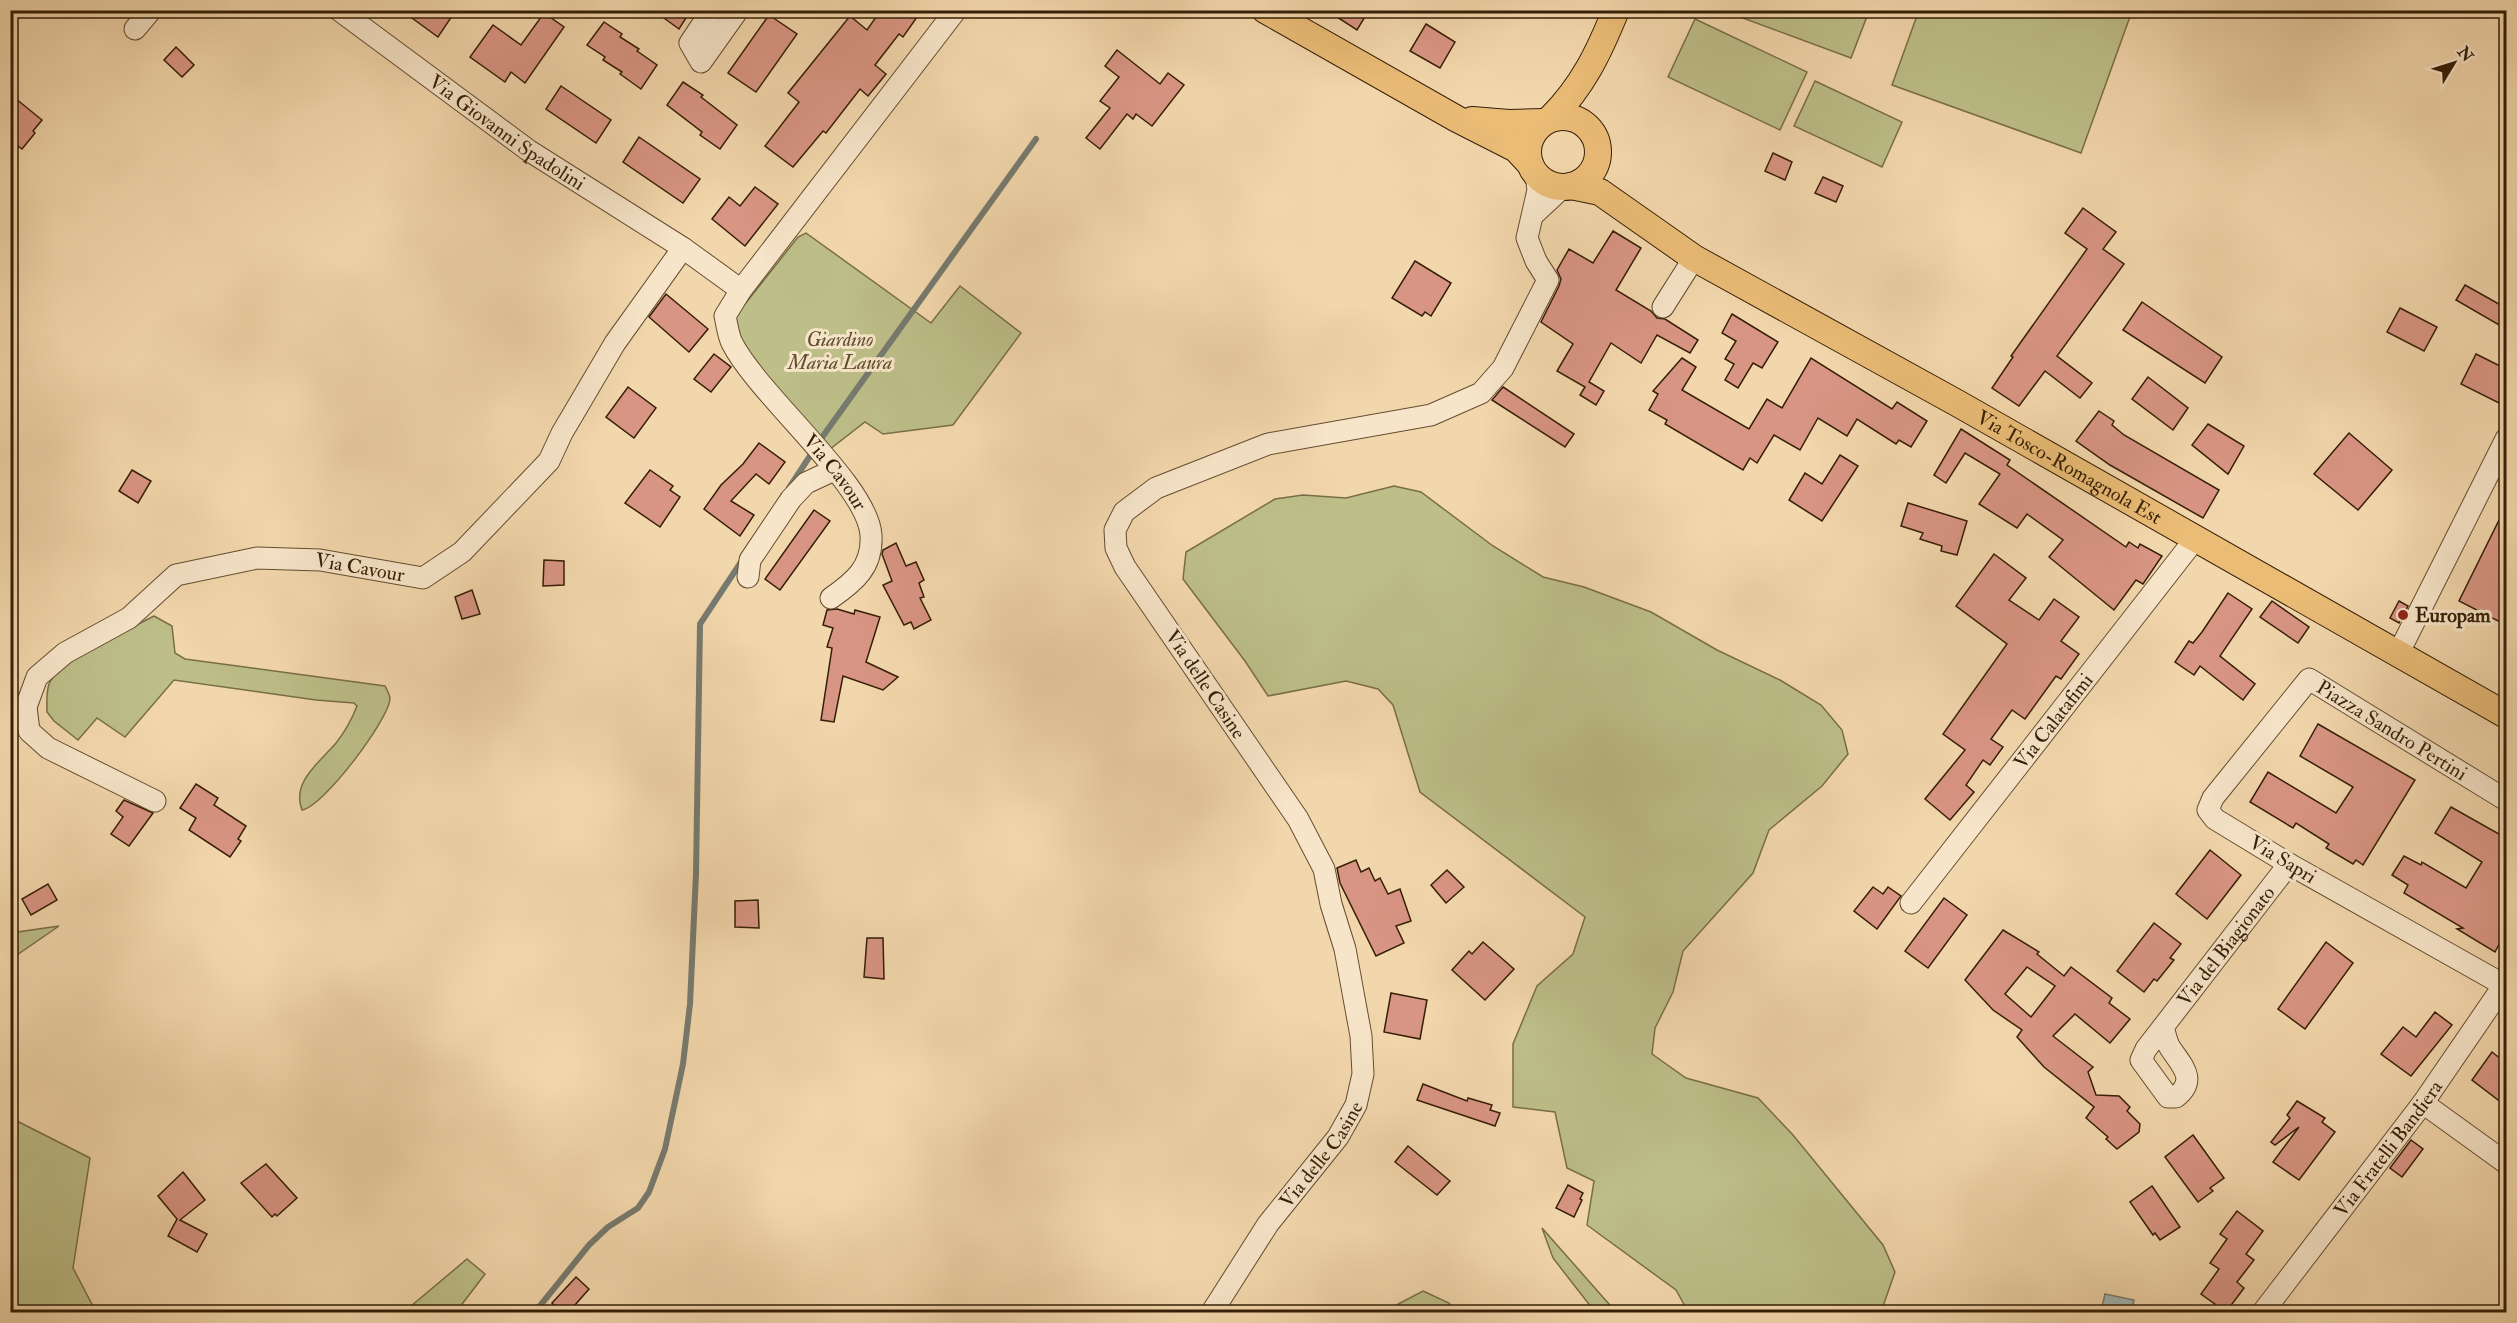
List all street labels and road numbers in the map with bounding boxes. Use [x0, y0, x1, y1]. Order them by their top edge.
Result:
street label: Via Giovanni Spadolini [424, 69, 590, 196]
street label: Via Tosco-Romagnola Est [1972, 405, 2167, 530]
street label: Via Cavour [798, 429, 873, 515]
street label: Via Cavour [313, 547, 407, 588]
street label: Via delle Casine [1160, 625, 1251, 744]
street label: Via Calatafimi [2008, 668, 2099, 774]
street label: Piazza Sandro Pertini [2312, 675, 2472, 786]
street label: Via Sapri [2244, 830, 2321, 890]
street label: Via del Biagionato [2172, 881, 2280, 1011]
street label: Via Fratelli Bandiera [2329, 1075, 2448, 1222]
street label: Via delle Casine [1274, 1097, 1369, 1213]

